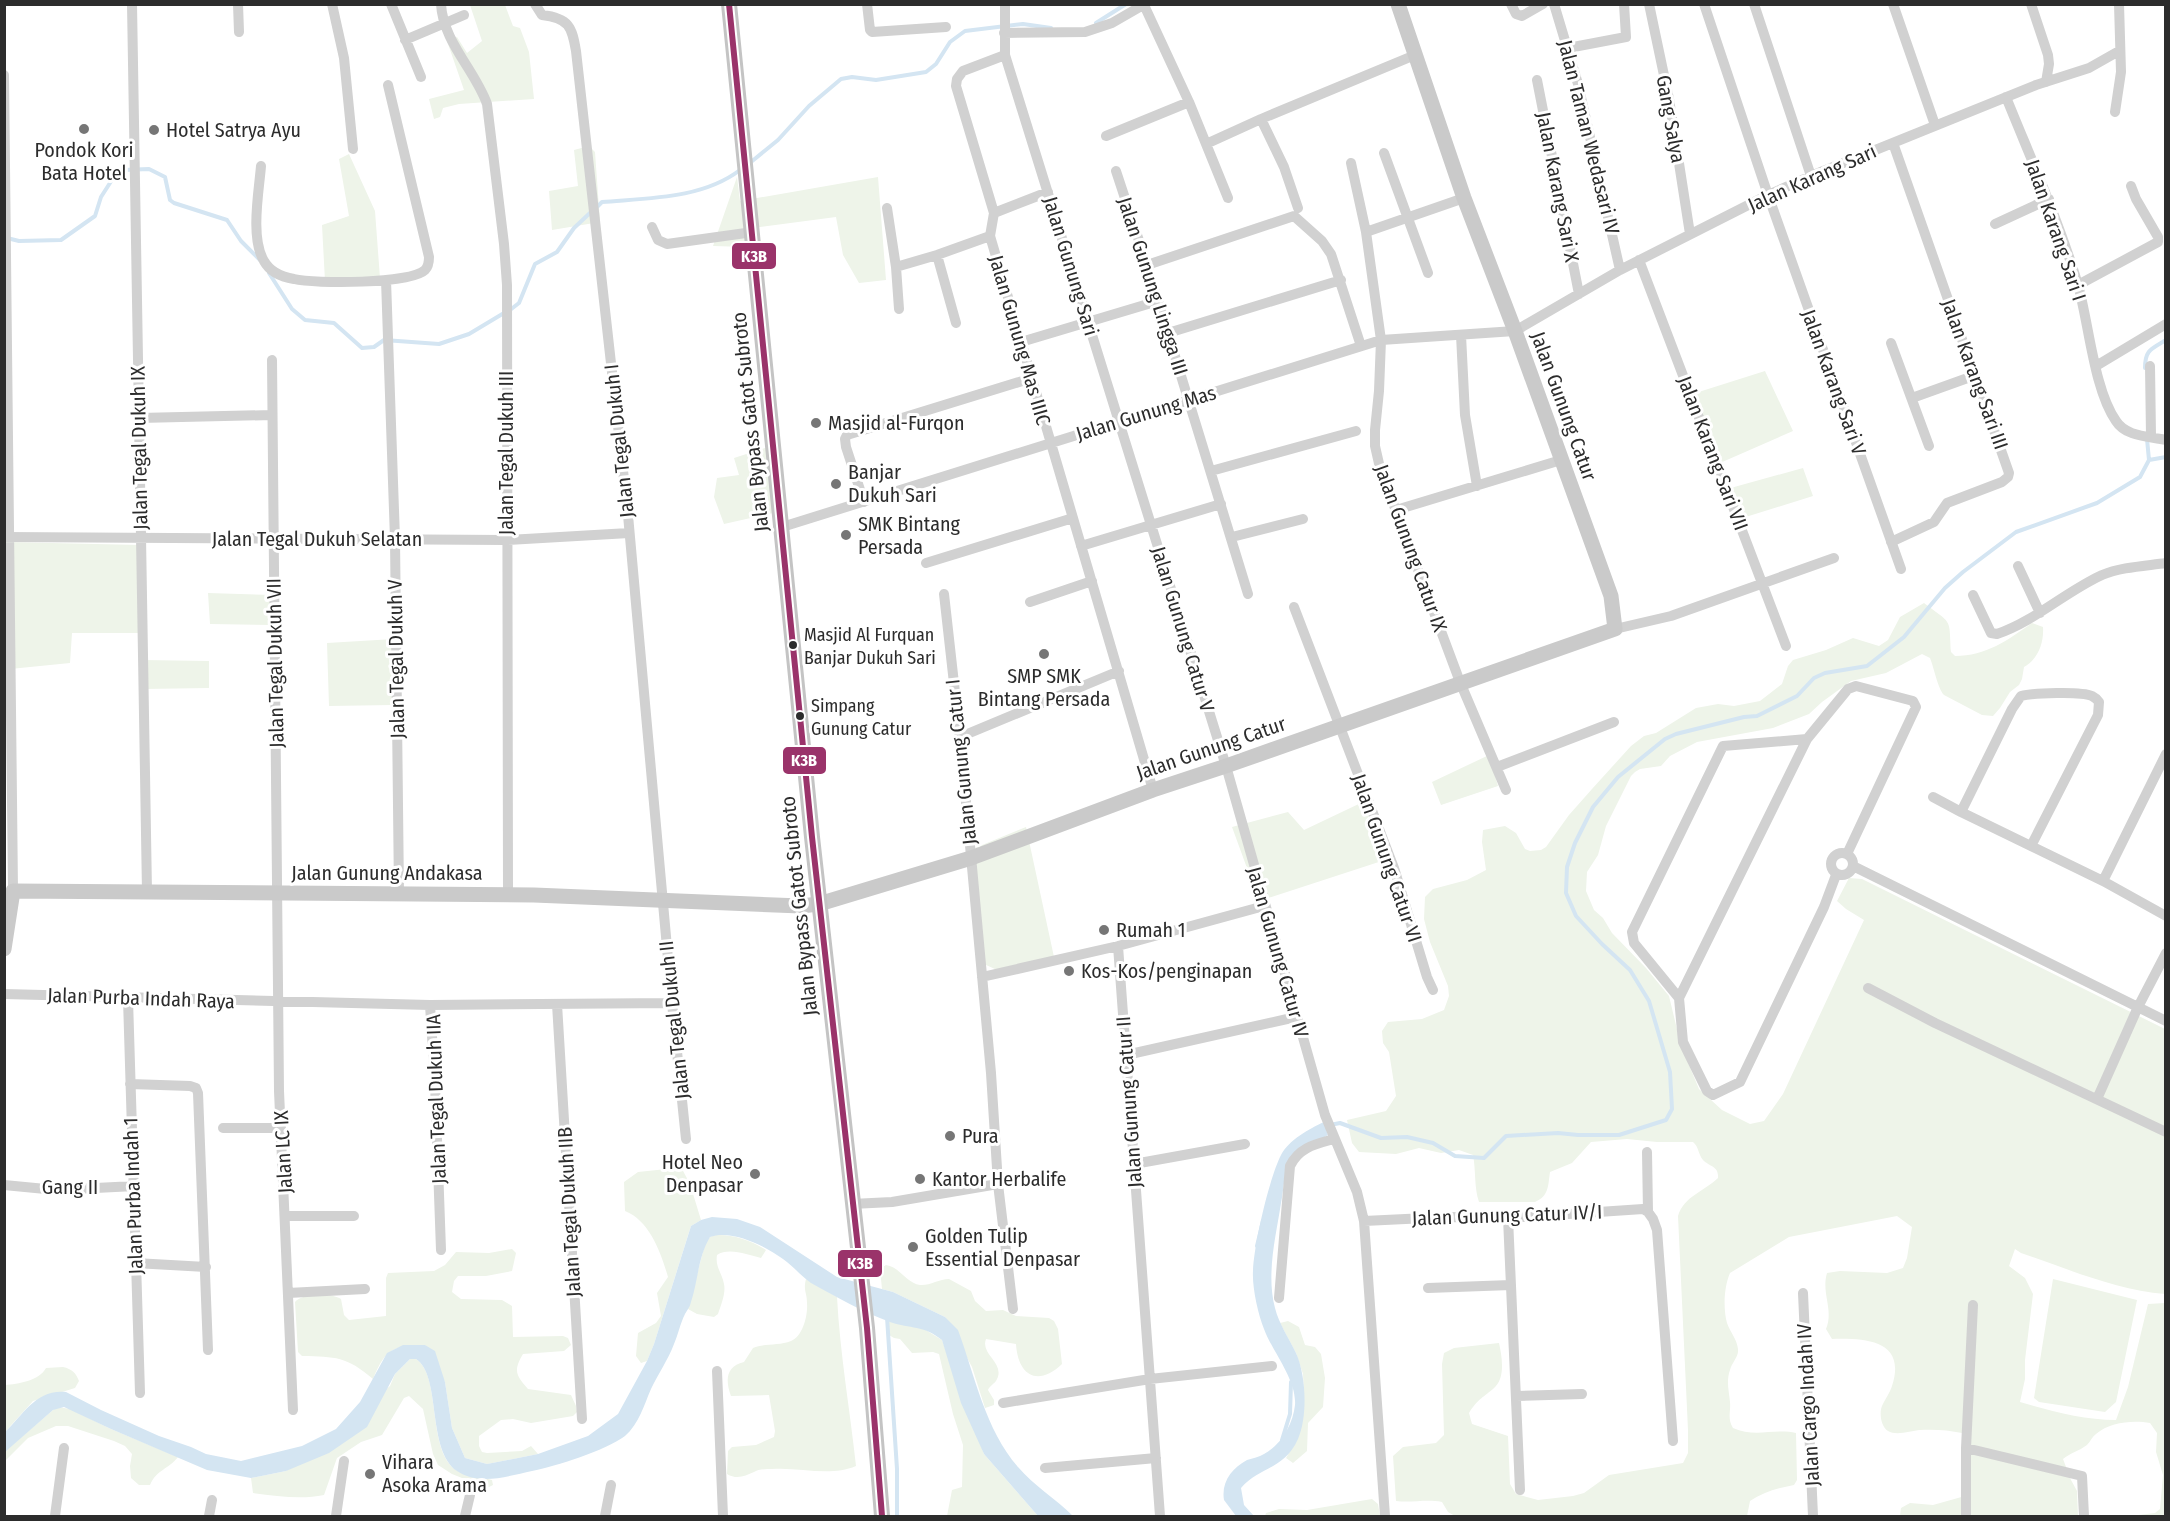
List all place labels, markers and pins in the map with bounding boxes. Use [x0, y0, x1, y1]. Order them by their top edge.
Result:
place label: Hotel Satrya Ayu [166, 118, 301, 142]
marker: Pondok Kori Bata Hotel [77, 122, 91, 136]
marker: Hotel Satrya Ayu [147, 123, 161, 137]
place label: Pondok Kori Bata Hotel [34, 138, 134, 185]
place label: Masjid al-Furqon [828, 411, 965, 435]
marker: Masjid al-Furqon [809, 416, 823, 430]
place label: Banjar Dukuh Sari [848, 460, 937, 507]
marker: Banjar Dukuh Sari [829, 477, 843, 491]
place label: SMK Bintang Persada [858, 512, 960, 559]
marker: SMK Bintang Persada [839, 528, 853, 542]
place label: Masjid Al Furquan Banjar Dukuh Sari [804, 624, 936, 669]
marker: Masjid Al Furquan Banjar Dukuh Sari [787, 639, 799, 651]
marker: SMP SMK Bintang Persada [1037, 647, 1051, 661]
place label: SMP SMK Bintang Persada [978, 664, 1110, 711]
place label: Simpang Gunung Catur [811, 695, 912, 740]
marker: Simpang Gunung Catur [794, 710, 806, 722]
place label: Rumah 1 [1116, 918, 1186, 942]
marker: Rumah 1 [1097, 923, 1111, 937]
place label: Kos-Kos/penginapan [1081, 959, 1252, 983]
marker: Kos-Kos/penginapan [1062, 964, 1076, 978]
place label: Pura [962, 1124, 999, 1148]
marker: Pura [943, 1129, 957, 1143]
place label: Hotel Neo Denpasar [662, 1150, 743, 1197]
marker: Hotel Neo Denpasar [748, 1167, 762, 1181]
place label: Kantor Herbalife [932, 1167, 1066, 1191]
marker: Kantor Herbalife [913, 1172, 927, 1186]
place label: Golden Tulip Essential Denpasar [925, 1224, 1080, 1271]
marker: Golden Tulip Essential Denpasar [906, 1240, 920, 1254]
place label: Vihara Asoka Arama [382, 1450, 487, 1497]
marker: Vihara Asoka Arama [363, 1467, 377, 1481]

